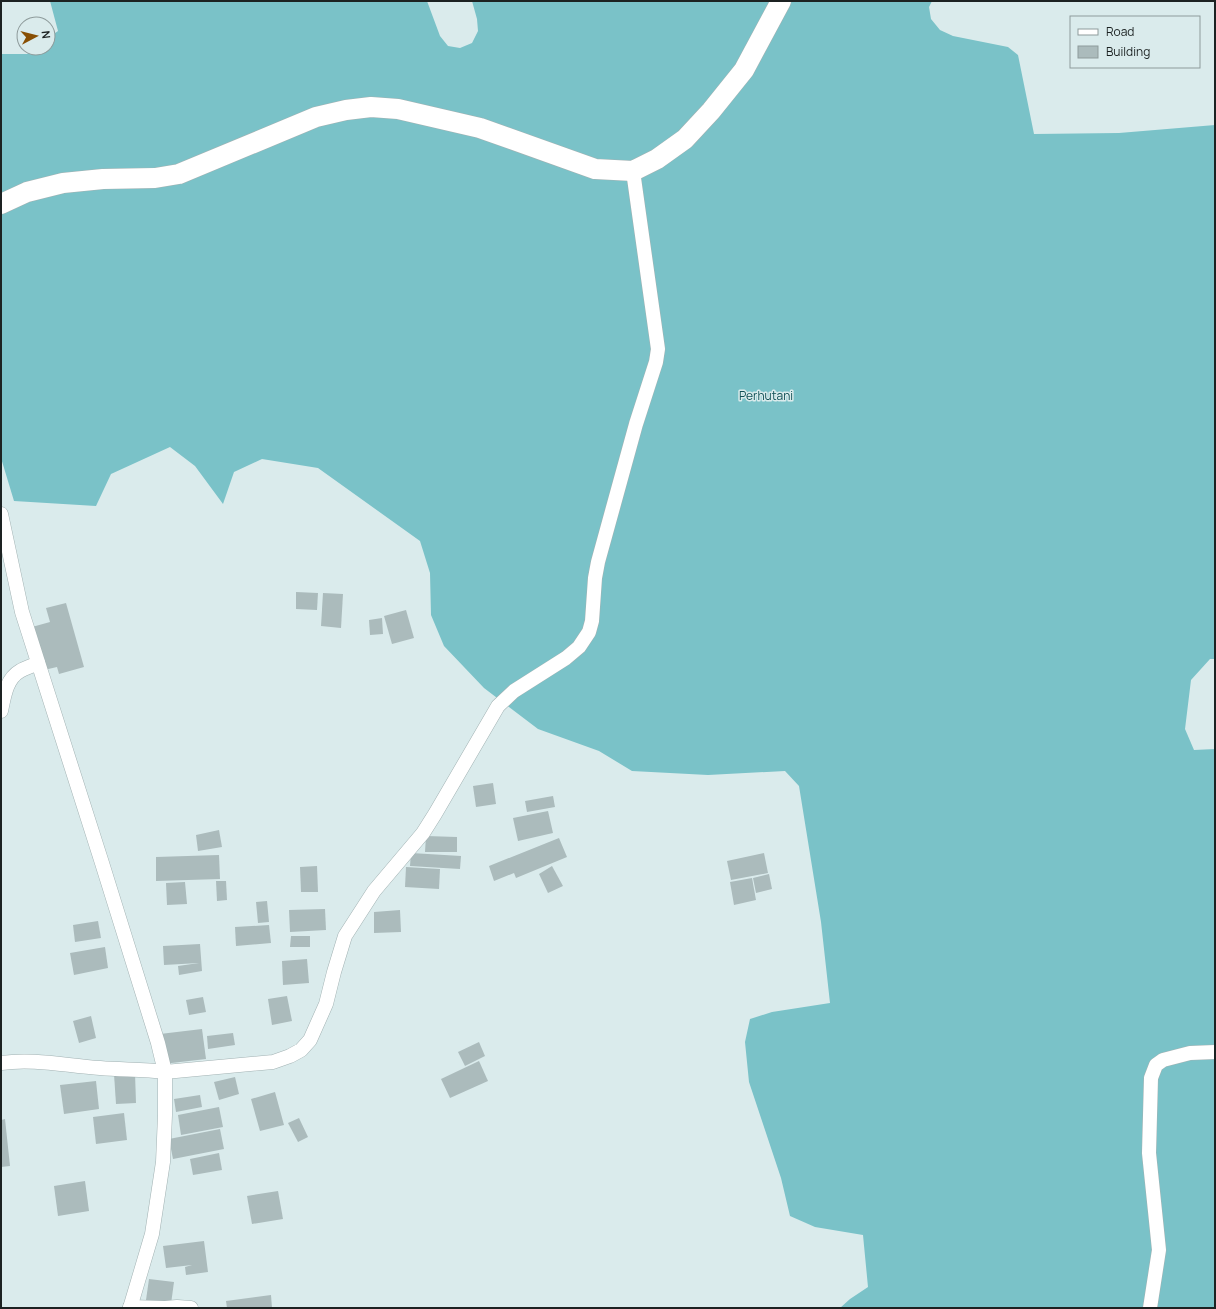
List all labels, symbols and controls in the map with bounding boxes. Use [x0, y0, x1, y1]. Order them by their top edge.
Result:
north arrow [16, 16, 56, 56]
legend [1070, 16, 1200, 68]
text: Road [1106, 23, 1134, 40]
text: N [38, 30, 54, 40]
text: Building [1106, 43, 1150, 60]
park label: Perhutani [739, 387, 793, 404]

